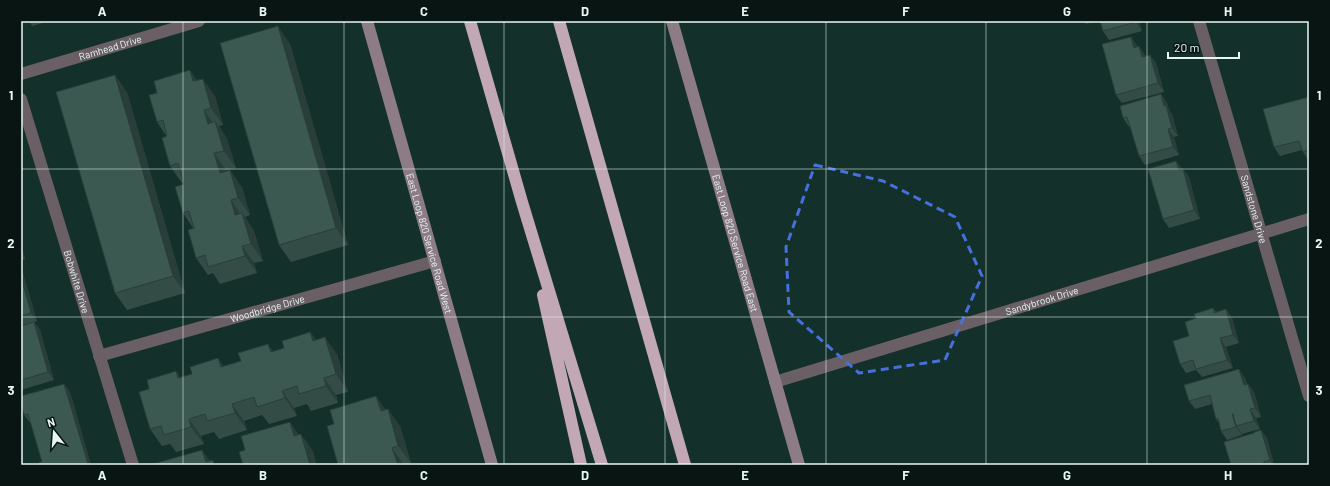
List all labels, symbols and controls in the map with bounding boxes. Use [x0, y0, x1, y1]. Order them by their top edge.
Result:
text: A [98, 3, 107, 19]
text: B [259, 3, 267, 19]
text: C [420, 3, 428, 19]
text: D [581, 3, 589, 19]
text: E [741, 3, 749, 19]
text: F [902, 3, 910, 19]
text: G [1063, 3, 1071, 19]
text: H [1224, 3, 1232, 19]
street label: Ramhead Drive [77, 32, 143, 62]
scale bar [1168, 34, 1239, 60]
text: 20 m [1174, 40, 1200, 54]
text: 1 [9, 87, 13, 103]
text: 1 [1317, 87, 1321, 103]
street label: East Loop 820 Service Road West [404, 172, 455, 315]
street label: East Loop 820 Service Road East [710, 173, 761, 314]
street label: Sandstone Drive [1238, 174, 1270, 245]
text: 2 [7, 235, 15, 251]
text: 2 [1315, 235, 1323, 251]
street label: Bobwhite Drive [62, 249, 92, 315]
street label: Sandybrook Drive [1004, 284, 1080, 317]
street label: Woodbridge Drive [229, 292, 306, 325]
text: 3 [7, 382, 15, 398]
text: 3 [1315, 382, 1323, 398]
north arrow [34, 412, 74, 452]
text: N [46, 415, 56, 429]
text: A [98, 467, 107, 483]
text: B [259, 467, 267, 483]
text: C [420, 467, 428, 483]
text: D [581, 467, 589, 483]
text: E [741, 467, 749, 483]
text: F [902, 467, 910, 483]
text: G [1063, 467, 1071, 483]
text: H [1224, 467, 1232, 483]

